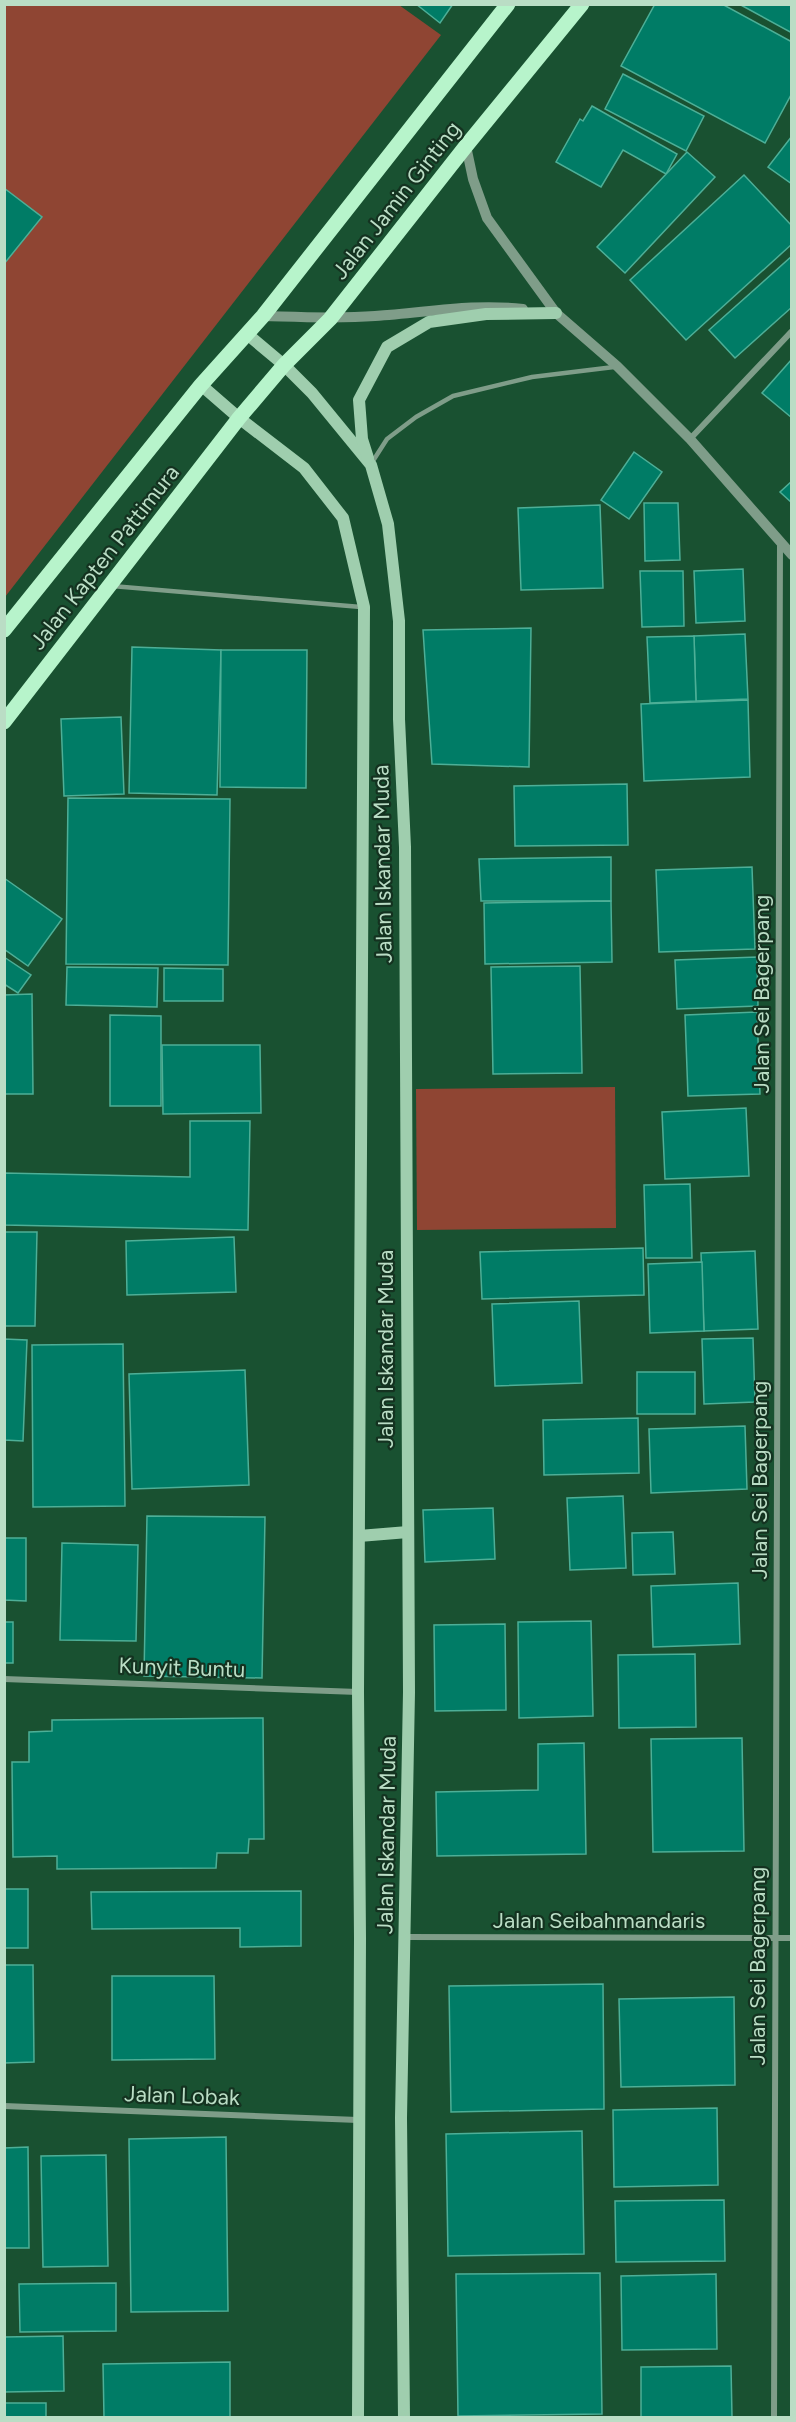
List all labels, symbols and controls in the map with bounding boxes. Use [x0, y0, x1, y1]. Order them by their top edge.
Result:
street label: Jalan Jamin Ginting [326, 116, 466, 285]
street label: Jalan Kapten Pattimura [24, 460, 185, 655]
street label: Jalan Iskandar Muda [367, 765, 398, 963]
street label: Jalan Sei Bagerpang [748, 895, 775, 1093]
street label: Jalan Iskandar Muda [372, 1250, 399, 1448]
street label: Jalan Sei Bagerpang [746, 1381, 773, 1579]
street label: Kunyit Buntu [118, 1652, 246, 1683]
street label: Jalan Iskandar Muda [371, 1736, 402, 1934]
street label: Jalan Sei Bagerpang [744, 1867, 771, 2065]
street label: Jalan Seibahmandaris [493, 1907, 705, 1934]
street label: Jalan Lobak [124, 2080, 240, 2111]

